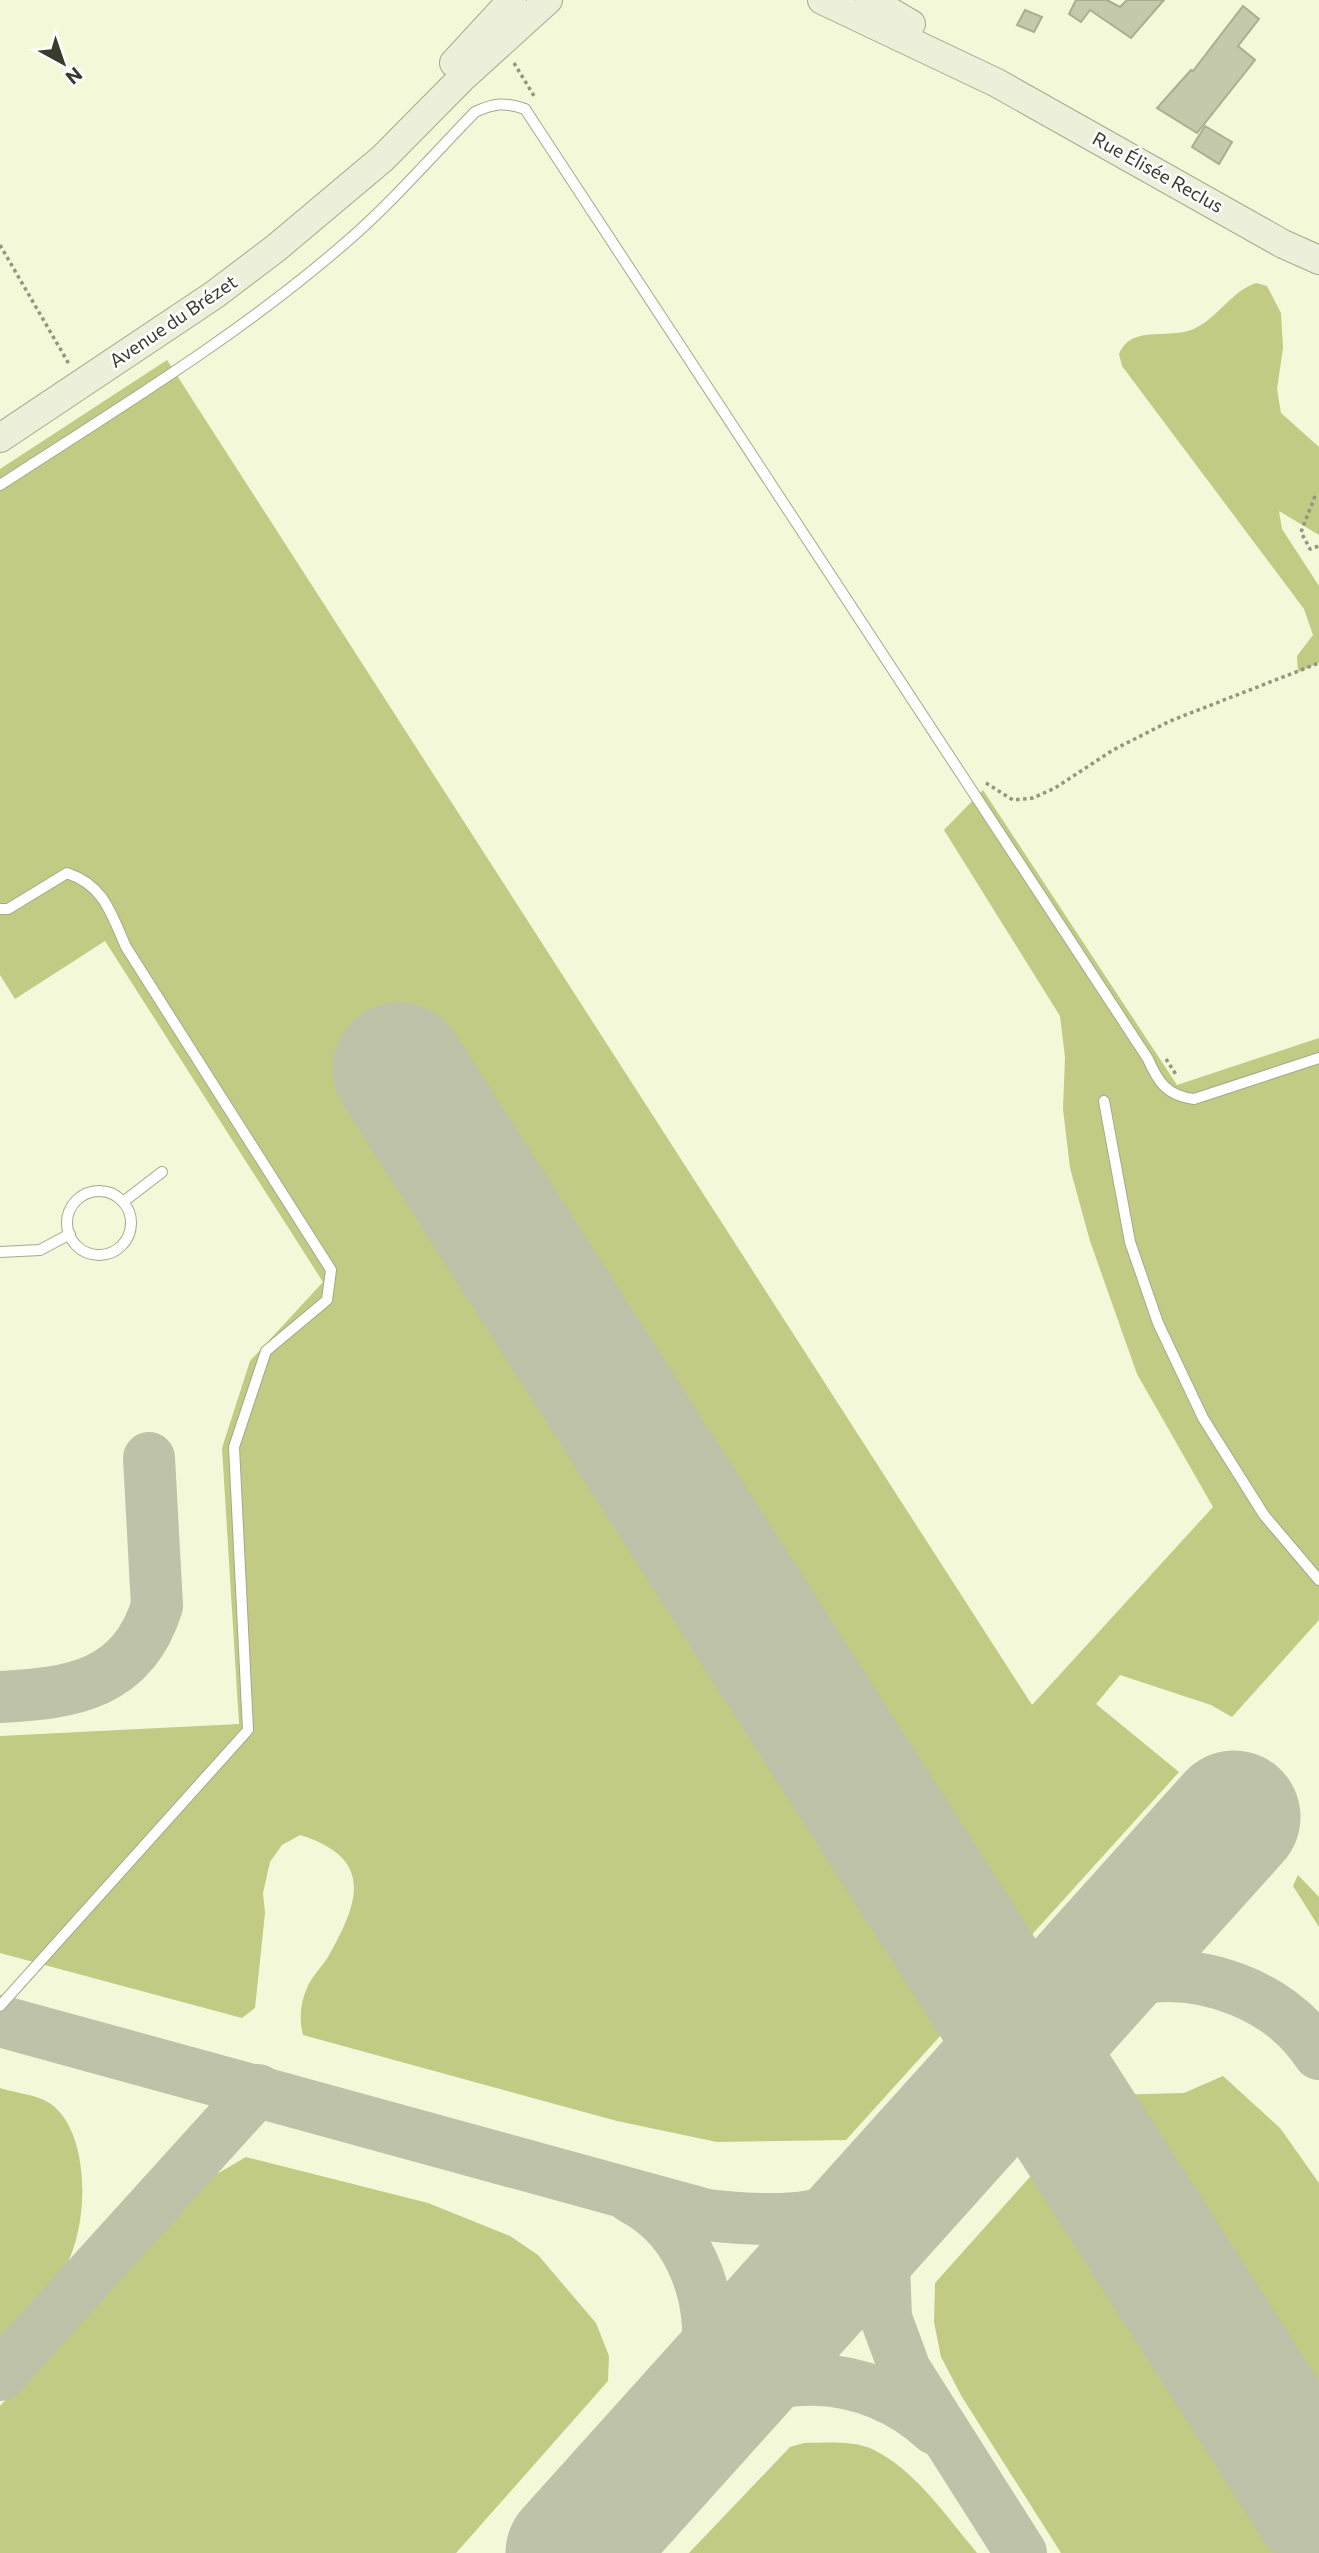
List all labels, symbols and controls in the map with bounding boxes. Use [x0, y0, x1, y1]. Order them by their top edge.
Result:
north arrow [28, 28, 98, 98]
text: N [61, 63, 87, 90]
street label: Rue Élisée Reclus [1089, 126, 1228, 217]
street label: Avenue du Brézet [105, 269, 241, 372]

